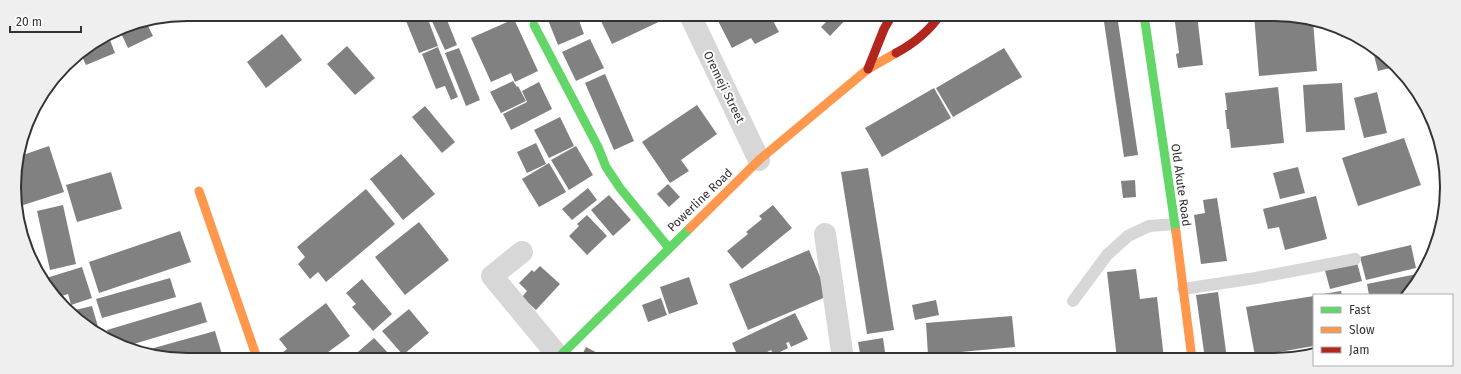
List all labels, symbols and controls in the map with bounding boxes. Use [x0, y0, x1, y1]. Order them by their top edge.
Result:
scale bar [10, 8, 81, 34]
text: 20 m [16, 15, 42, 29]
street label: Oremeji Street [701, 49, 748, 126]
street label: Old Akute Road [1168, 143, 1194, 227]
street label: Powerline Road [665, 166, 735, 234]
legend [1313, 294, 1453, 366]
text: Fast [1349, 303, 1371, 317]
text: Slow [1349, 323, 1375, 337]
text: Jam [1349, 343, 1369, 357]

